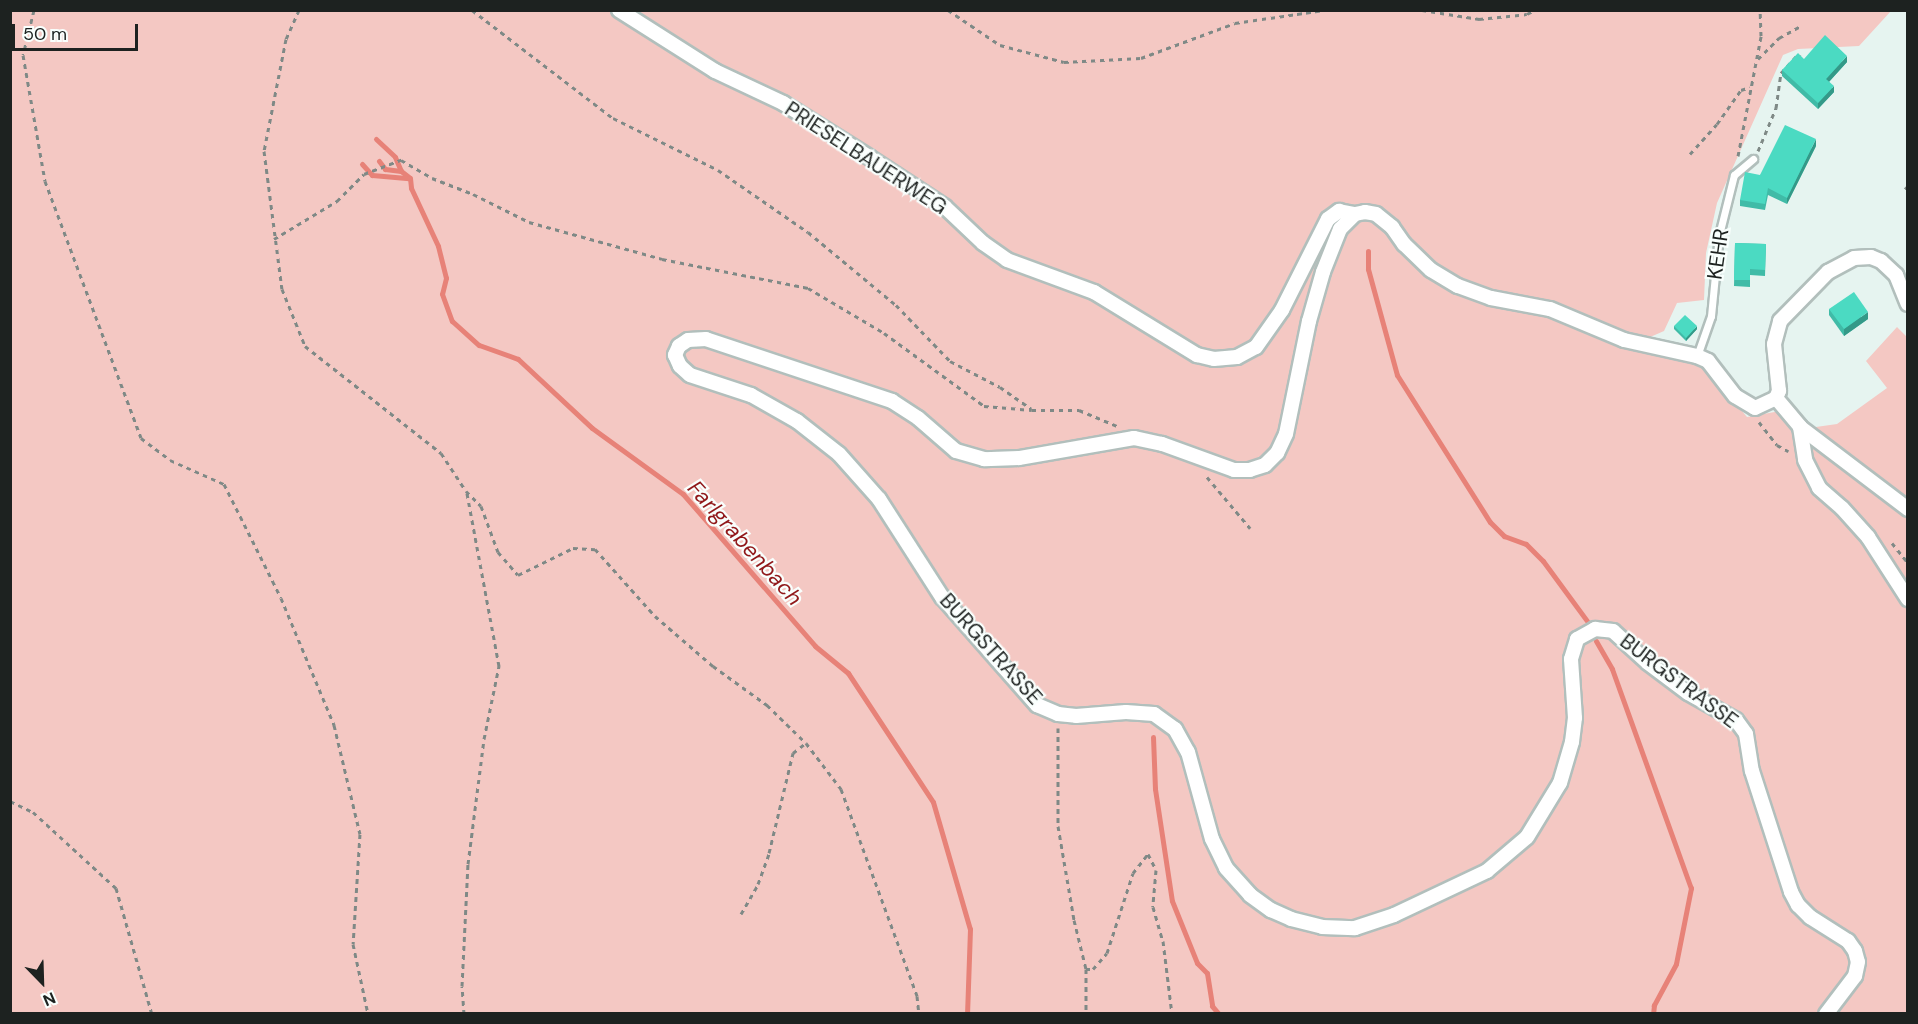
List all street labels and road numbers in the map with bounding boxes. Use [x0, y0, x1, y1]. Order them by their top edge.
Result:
street label: PRIESELBAUERWEG [780, 96, 952, 220]
street label: KEHR [1702, 227, 1734, 281]
street label: BURGSTRASSE [934, 588, 1048, 710]
street label: BURGSTRASSE [1615, 628, 1743, 734]

